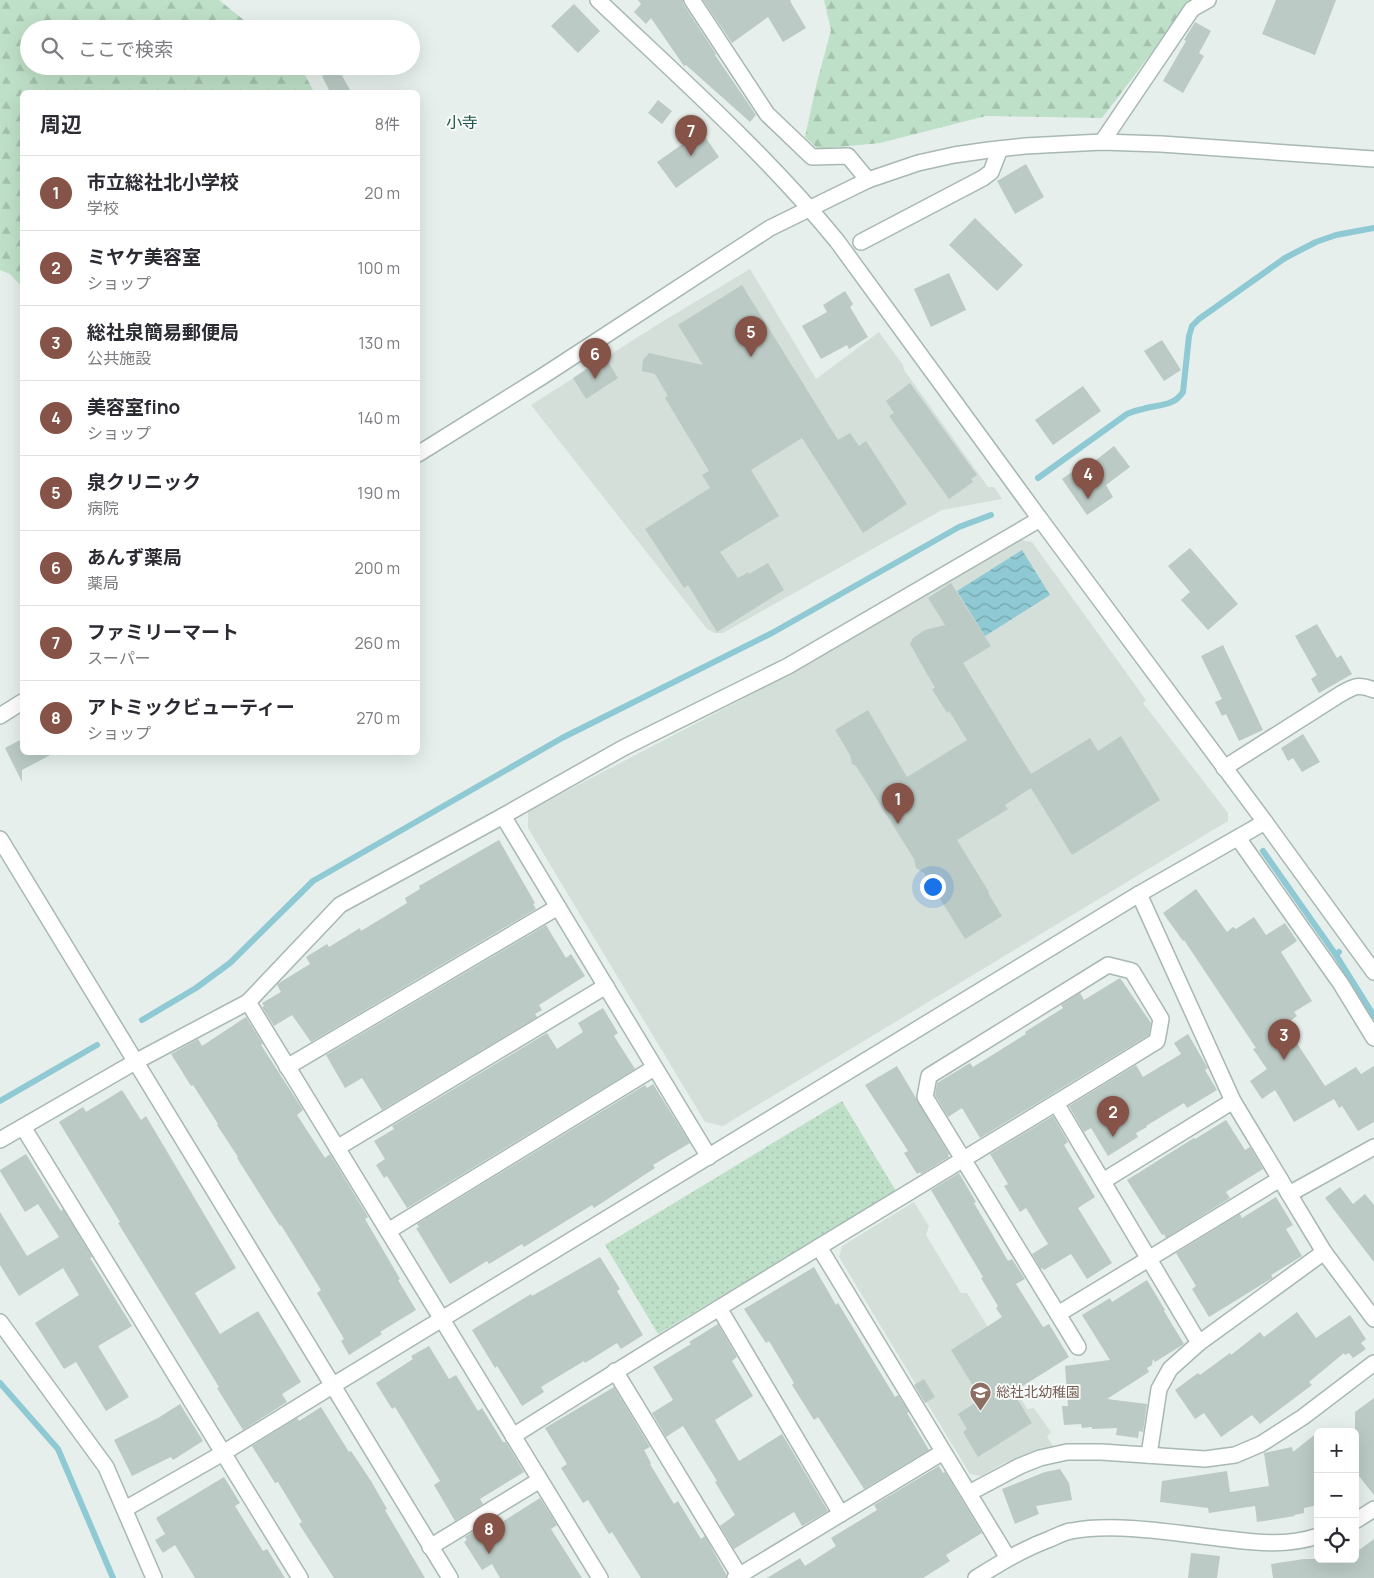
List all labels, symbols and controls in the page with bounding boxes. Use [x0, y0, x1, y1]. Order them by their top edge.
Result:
search box [20, 20, 420, 75]
icon: search [38, 34, 66, 62]
text: ここで検索 [78, 36, 173, 62]
text: 周辺 [40, 110, 82, 138]
district label: 小寺 [446, 111, 478, 133]
text: 8件 [375, 113, 400, 135]
pin: 7 [675, 115, 707, 156]
text: 市立総社北小学校 [87, 169, 239, 195]
text: 1 [52, 182, 60, 204]
text: 20 m [364, 182, 400, 204]
text: 学校 [87, 197, 119, 219]
text: ミヤケ美容室 [87, 244, 201, 270]
text: 2 [51, 257, 61, 279]
text: 100 m [357, 257, 400, 279]
text: ショップ [87, 272, 151, 294]
pin: 5 [735, 316, 767, 357]
text: 総社泉簡易郵便局 [87, 319, 239, 345]
text: 3 [51, 332, 61, 354]
text: 130 m [358, 332, 400, 354]
pin: 6 [579, 338, 611, 379]
text: 公共施設 [87, 347, 151, 369]
text: 美容室fino [87, 394, 180, 420]
text: 4 [51, 407, 61, 429]
text: 140 m [358, 407, 400, 429]
text: ショップ [87, 422, 151, 444]
pin: 4 [1072, 458, 1104, 499]
text: 泉クリニック [87, 469, 201, 495]
text: 5 [51, 482, 61, 504]
text: 190 m [357, 482, 400, 504]
text: 病院 [87, 497, 119, 519]
text: あんず薬局 [87, 544, 182, 570]
text: 6 [51, 557, 61, 579]
text: 200 m [355, 557, 400, 579]
text: 薬局 [87, 572, 119, 594]
text: ファミリーマート [87, 619, 239, 645]
text: 7 [52, 632, 60, 654]
text: 260 m [354, 632, 400, 654]
text: スーパー [87, 647, 151, 669]
text: アトミックビューティー [87, 694, 295, 720]
text: 8 [51, 707, 61, 729]
text: 270 m [356, 707, 400, 729]
text: ショップ [87, 722, 151, 744]
pin: 1 [882, 783, 914, 824]
your location [920, 874, 946, 900]
pin: 3 [1268, 1019, 1300, 1060]
pin: 2 [1097, 1096, 1129, 1137]
school or university icon: 総社北幼稚園 [968, 1380, 992, 1411]
place label: 総社北幼稚園 [996, 1382, 1080, 1401]
map controls [1314, 1428, 1359, 1563]
button: + [1314, 1428, 1359, 1473]
button: − [1314, 1473, 1359, 1518]
pin: 8 [473, 1513, 505, 1554]
button: locate [1314, 1518, 1359, 1563]

